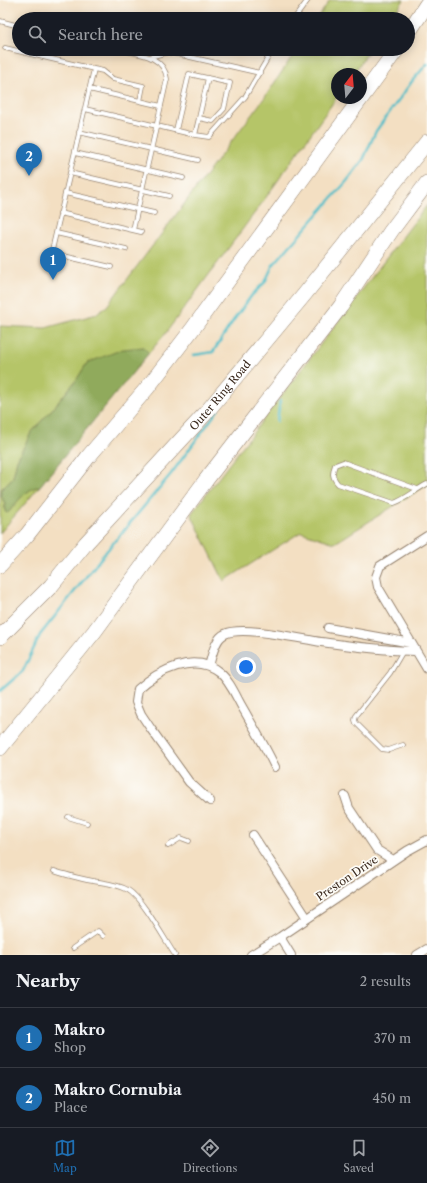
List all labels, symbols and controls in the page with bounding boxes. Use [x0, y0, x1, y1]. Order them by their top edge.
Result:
search box [12, 12, 415, 56]
icon: search [26, 23, 48, 45]
text: Search here [58, 25, 143, 44]
north arrow [331, 68, 367, 104]
pin: 2 [16, 143, 42, 176]
pin: 1 [40, 247, 66, 280]
street label: Outer Ring Road [186, 357, 254, 433]
your location [236, 657, 256, 677]
street label: Preston Drive [313, 852, 381, 904]
text: Nearby [16, 971, 80, 991]
text: 2 results [360, 973, 411, 989]
text: Makro [54, 1020, 105, 1039]
text: 1 [26, 1030, 32, 1046]
text: 370 m [374, 1030, 411, 1046]
text: Shop [54, 1039, 86, 1055]
text: Makro Cornubia [54, 1080, 182, 1099]
text: 2 [25, 1090, 33, 1106]
text: 450 m [373, 1090, 411, 1106]
text: Place [54, 1099, 87, 1115]
tab: Map [53, 1137, 77, 1175]
tab: Directions [183, 1137, 237, 1175]
tab: Saved [343, 1137, 374, 1175]

